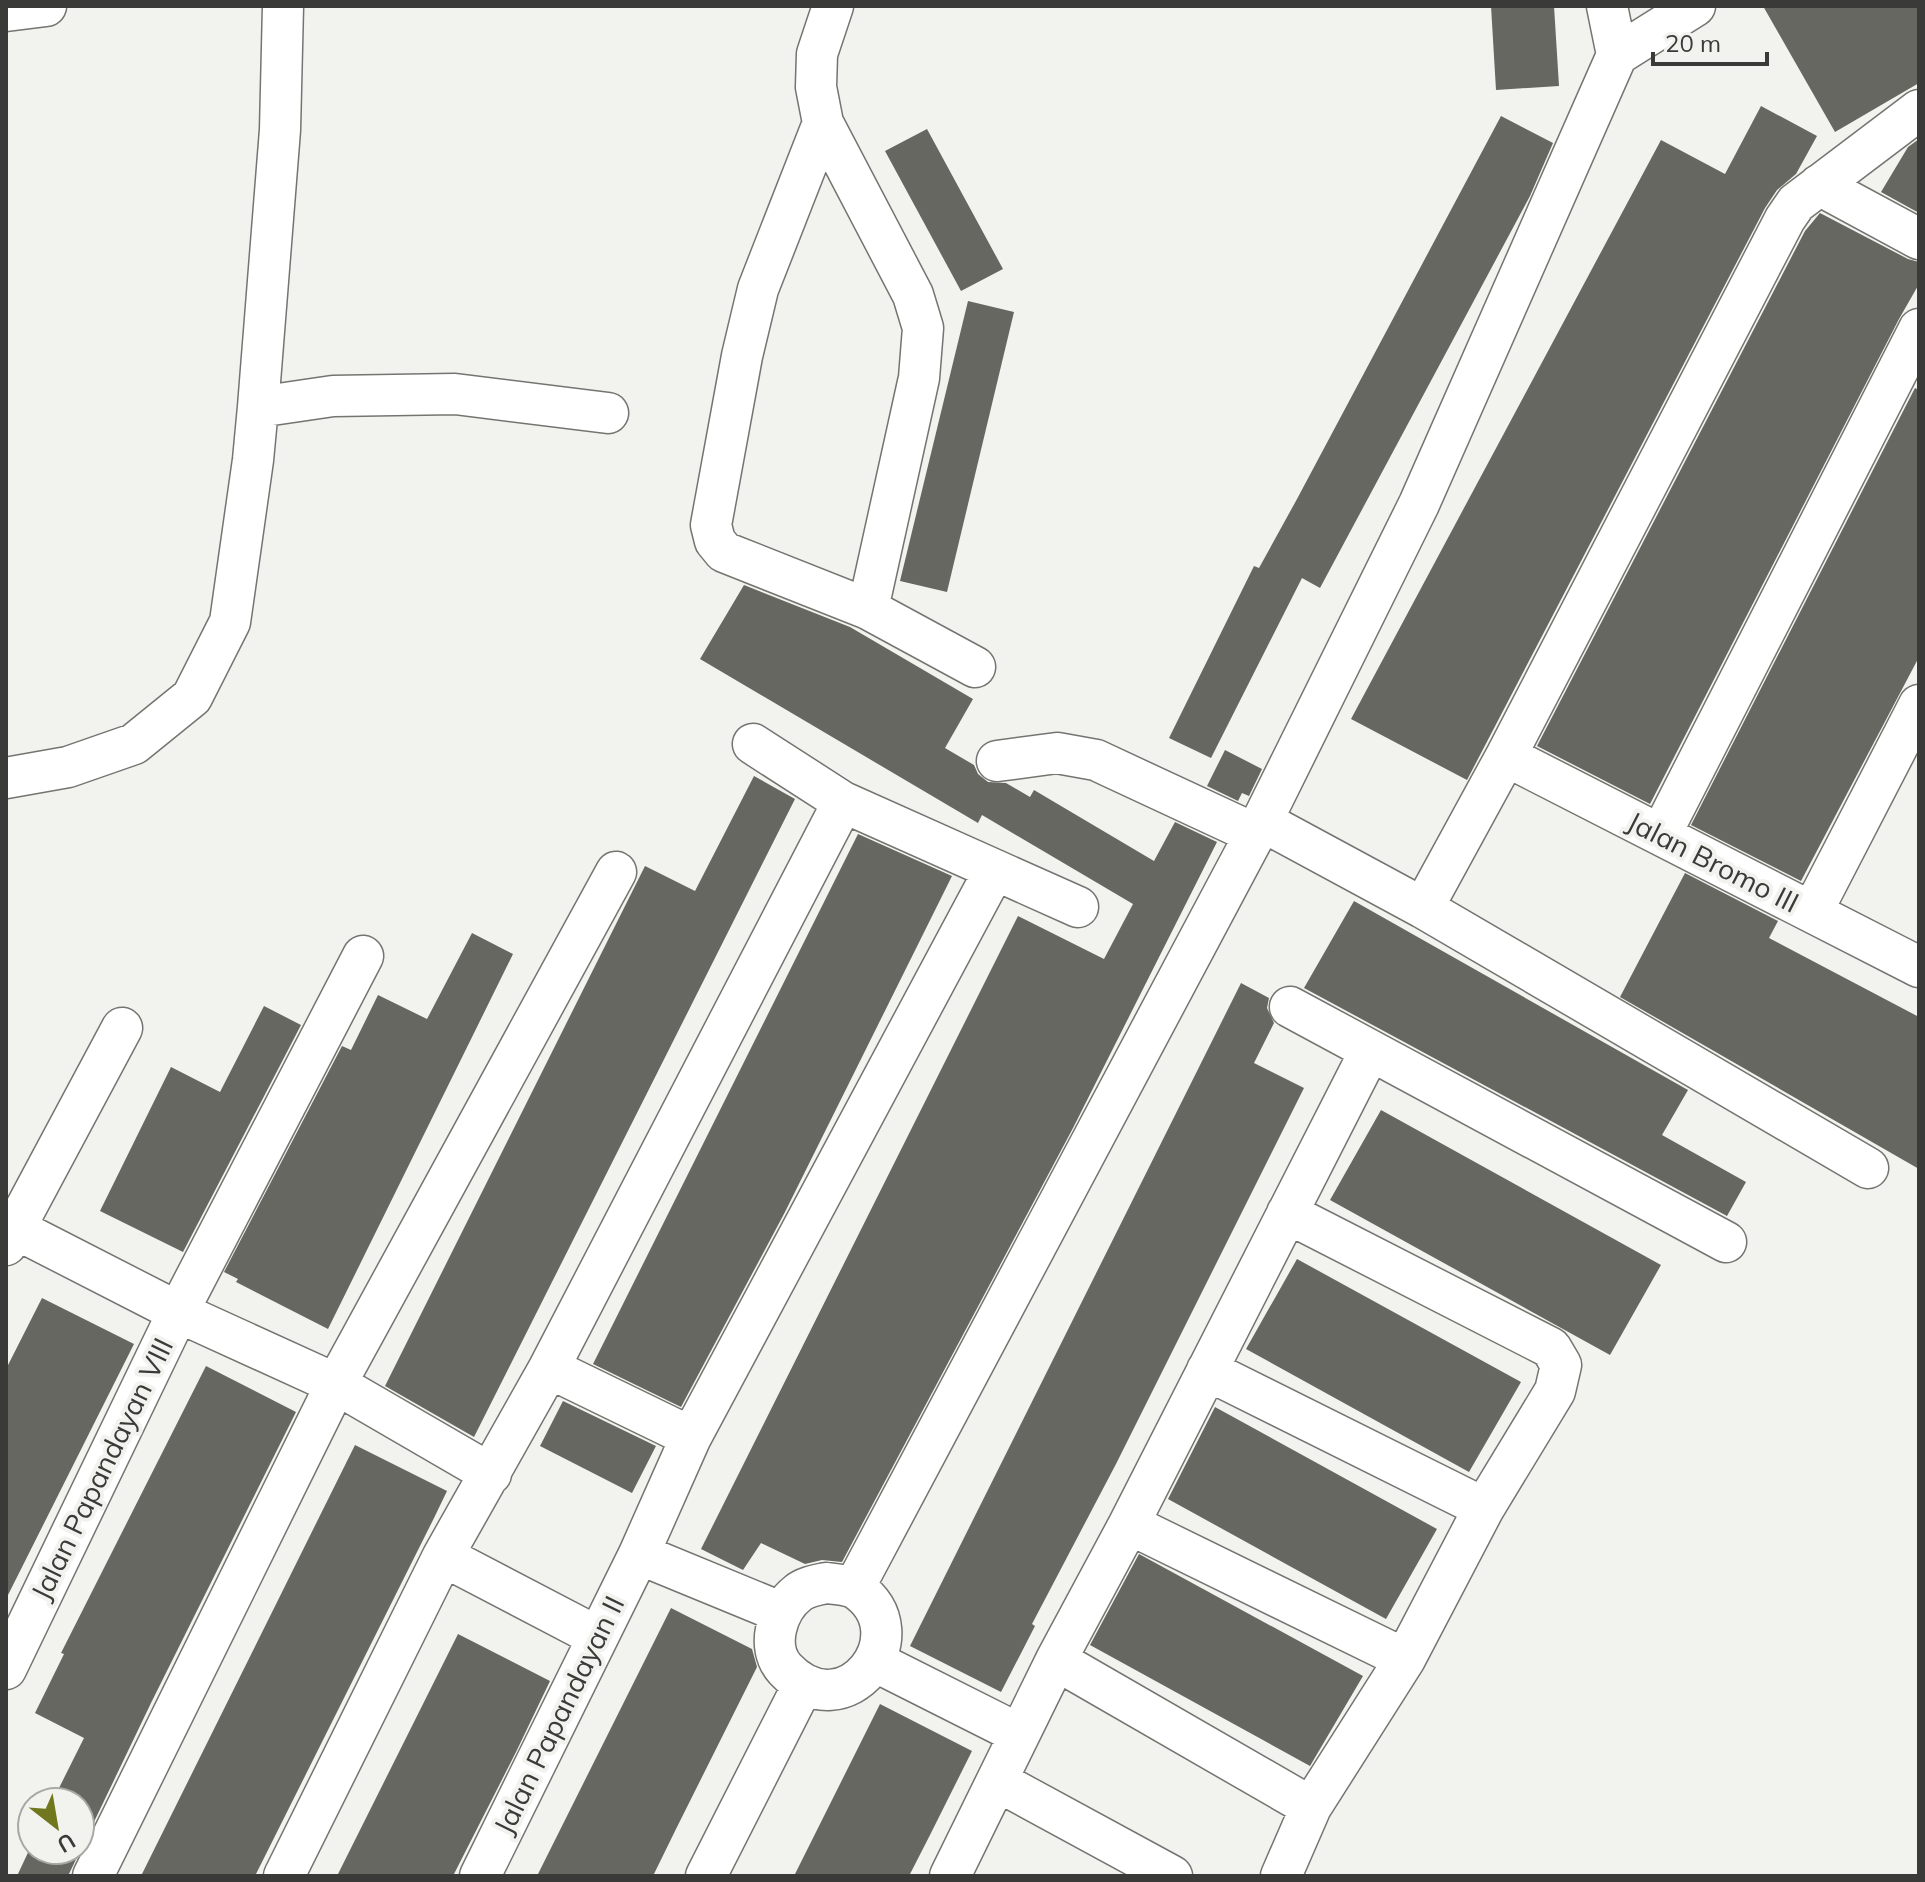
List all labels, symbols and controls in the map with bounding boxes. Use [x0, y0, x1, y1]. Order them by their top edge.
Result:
scale bar [1653, 16, 1767, 66]
text: 20 m [1665, 28, 1721, 58]
street label: Jalan Bromo III [1622, 803, 1805, 920]
street label: Jalan Papandayan VIII [23, 1332, 180, 1606]
street label: Jalan Papandayan II [486, 1590, 631, 1840]
north arrow [16, 1786, 96, 1866]
text: U [52, 1827, 80, 1859]

